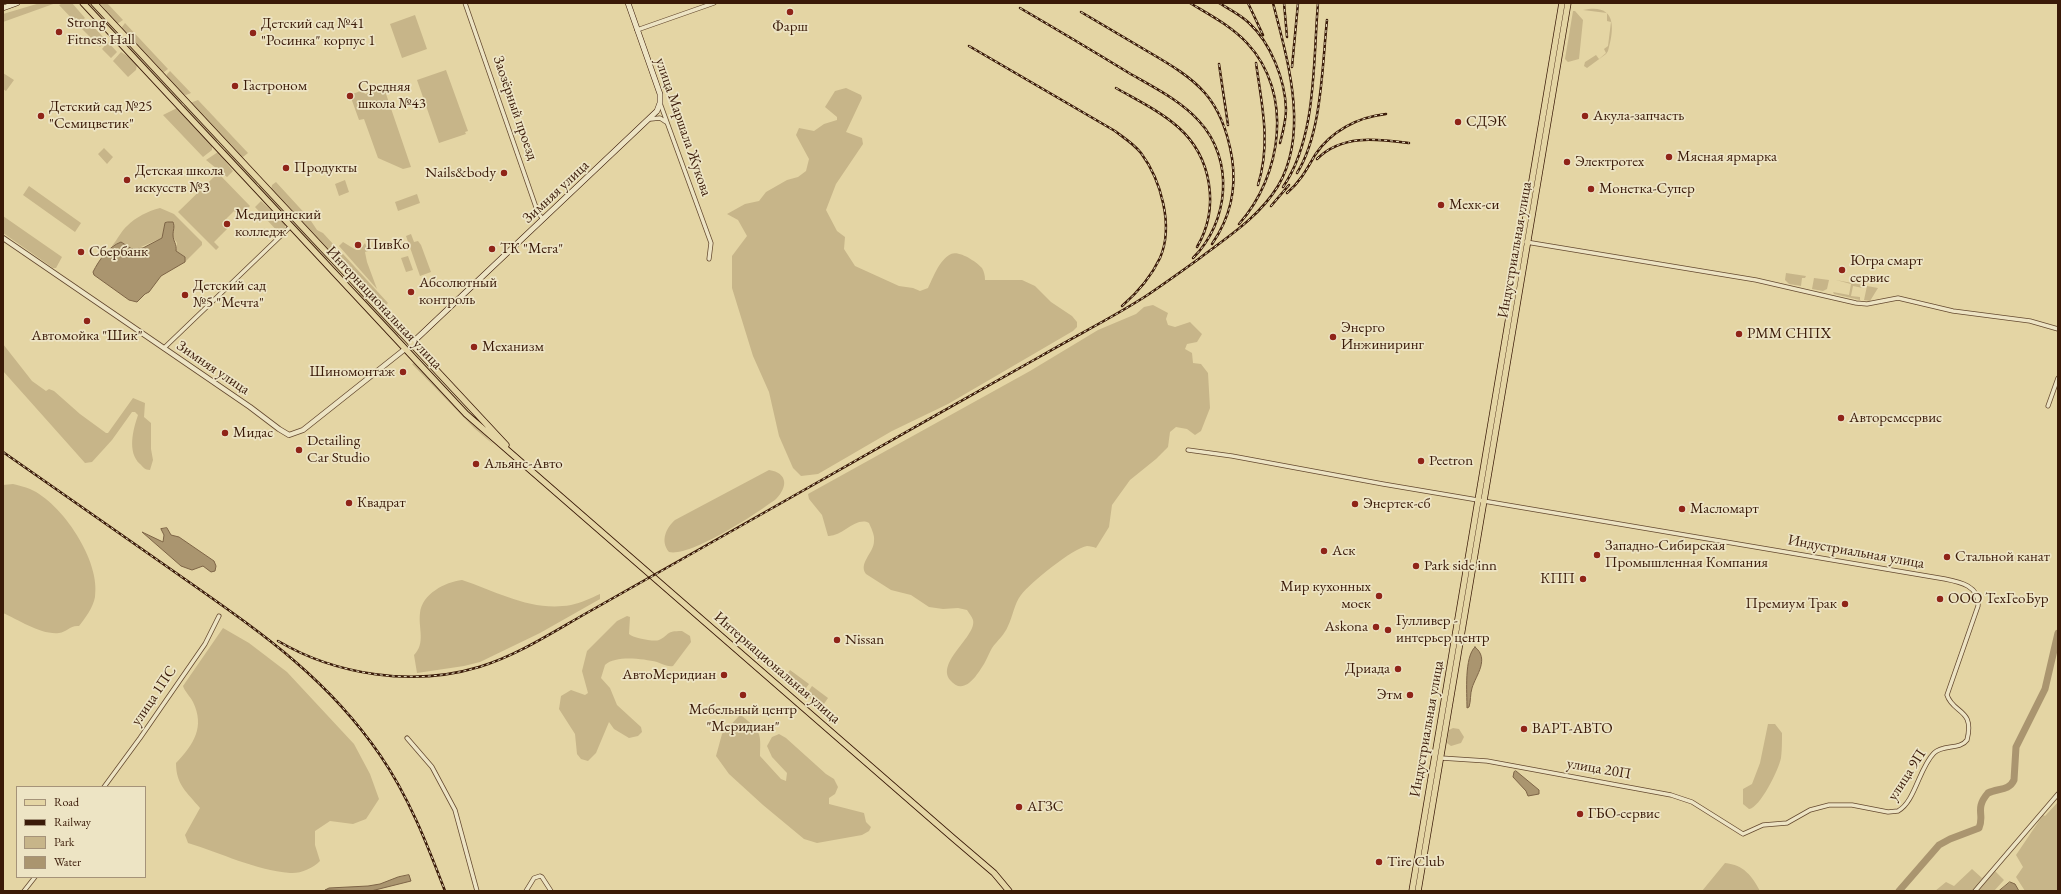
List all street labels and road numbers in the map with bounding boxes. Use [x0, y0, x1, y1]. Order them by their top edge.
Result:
street label: Заозёрный проезд [489, 54, 541, 162]
street label: улица Маршала Жукова [651, 56, 715, 198]
street label: Зимняя улица [519, 157, 593, 227]
street label: Индустриальная улица [1494, 180, 1536, 320]
street label: Интернациональная улица [322, 243, 446, 373]
street label: Зимняя улица [173, 337, 253, 399]
street label: Индустриальная улица [1786, 531, 1926, 573]
street label: Интернациональная улица [710, 608, 844, 728]
street label: Индустриальная улица [1406, 659, 1448, 799]
street label: улица 1ПС [127, 663, 181, 729]
street label: улица 9П [1884, 746, 1930, 804]
street label: улица 20П [1566, 755, 1632, 783]

